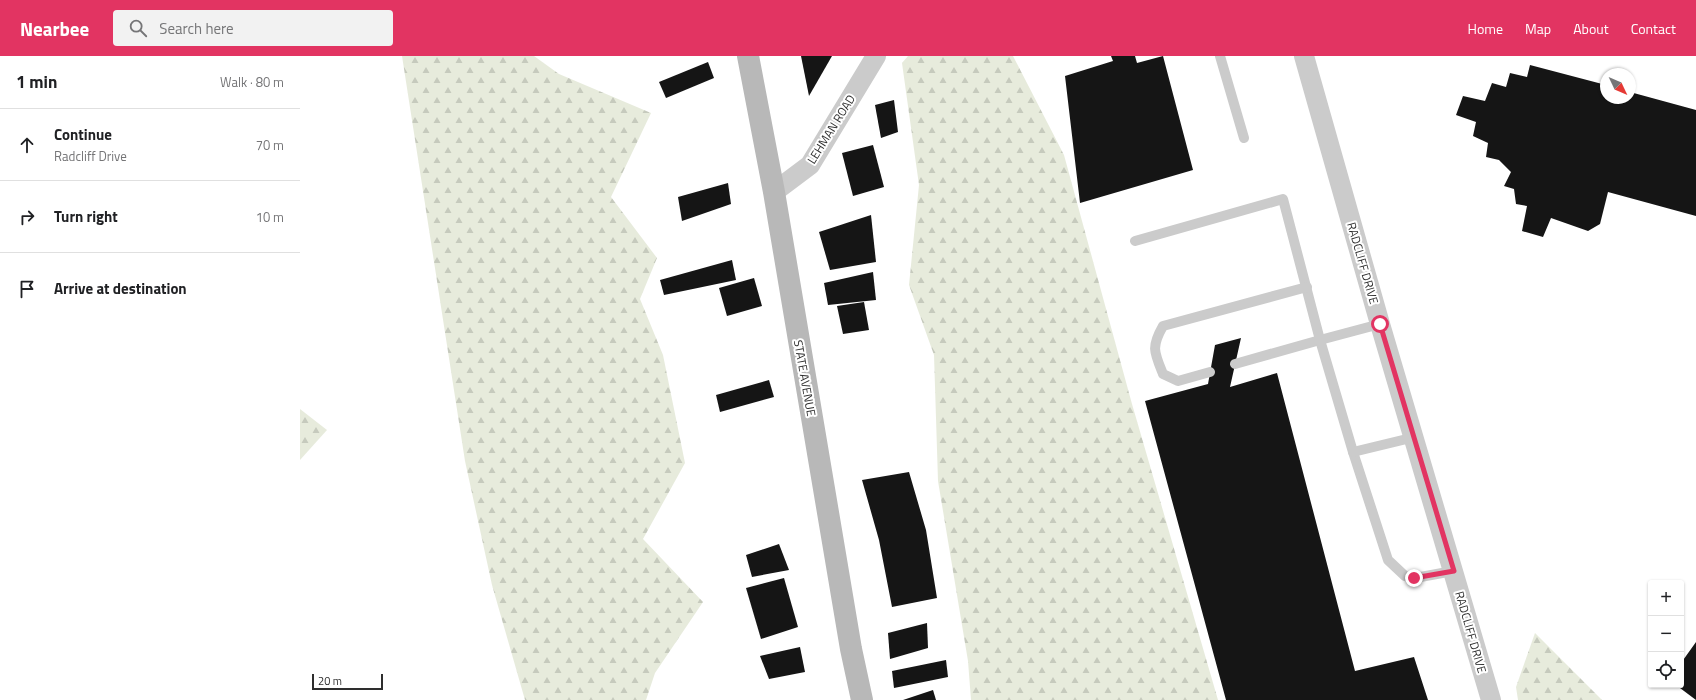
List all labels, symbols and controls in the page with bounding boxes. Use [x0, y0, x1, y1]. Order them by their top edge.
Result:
search box [113, 10, 393, 46]
text: Nearbee [20, 14, 89, 43]
icon: search [127, 17, 149, 39]
text: Search here [159, 17, 234, 40]
text: Home [1468, 18, 1503, 39]
text: Map [1525, 18, 1551, 39]
text: About [1573, 18, 1609, 39]
text: Contact [1631, 18, 1676, 39]
north arrow [1600, 68, 1636, 104]
text: 1 min [16, 69, 57, 95]
text: Walk · 80 m [220, 72, 284, 92]
street label: LEHMAN ROAD [802, 90, 860, 167]
text: Continue [54, 123, 112, 146]
icon: ahead [16, 134, 38, 156]
text: 70 m [256, 135, 284, 155]
text: Radcliff Drive [54, 146, 127, 166]
text: Turn right [54, 205, 118, 228]
icon: right [16, 206, 38, 228]
text: 10 m [256, 207, 284, 227]
street label: RADCLIFF DRIVE [1342, 220, 1384, 307]
text: Arrive at destination [54, 277, 187, 300]
icon: arrive [16, 278, 38, 300]
route start [1371, 315, 1389, 333]
street label: STATE AVENUE [789, 338, 821, 418]
route end [1405, 569, 1423, 587]
map controls [1648, 580, 1684, 688]
button: + [1648, 580, 1684, 616]
street label: RADCLIFF DRIVE [1450, 589, 1492, 676]
button: − [1648, 616, 1684, 652]
button: locate [1648, 652, 1684, 688]
scale bar [312, 672, 383, 691]
text: 20 m [318, 673, 342, 689]

